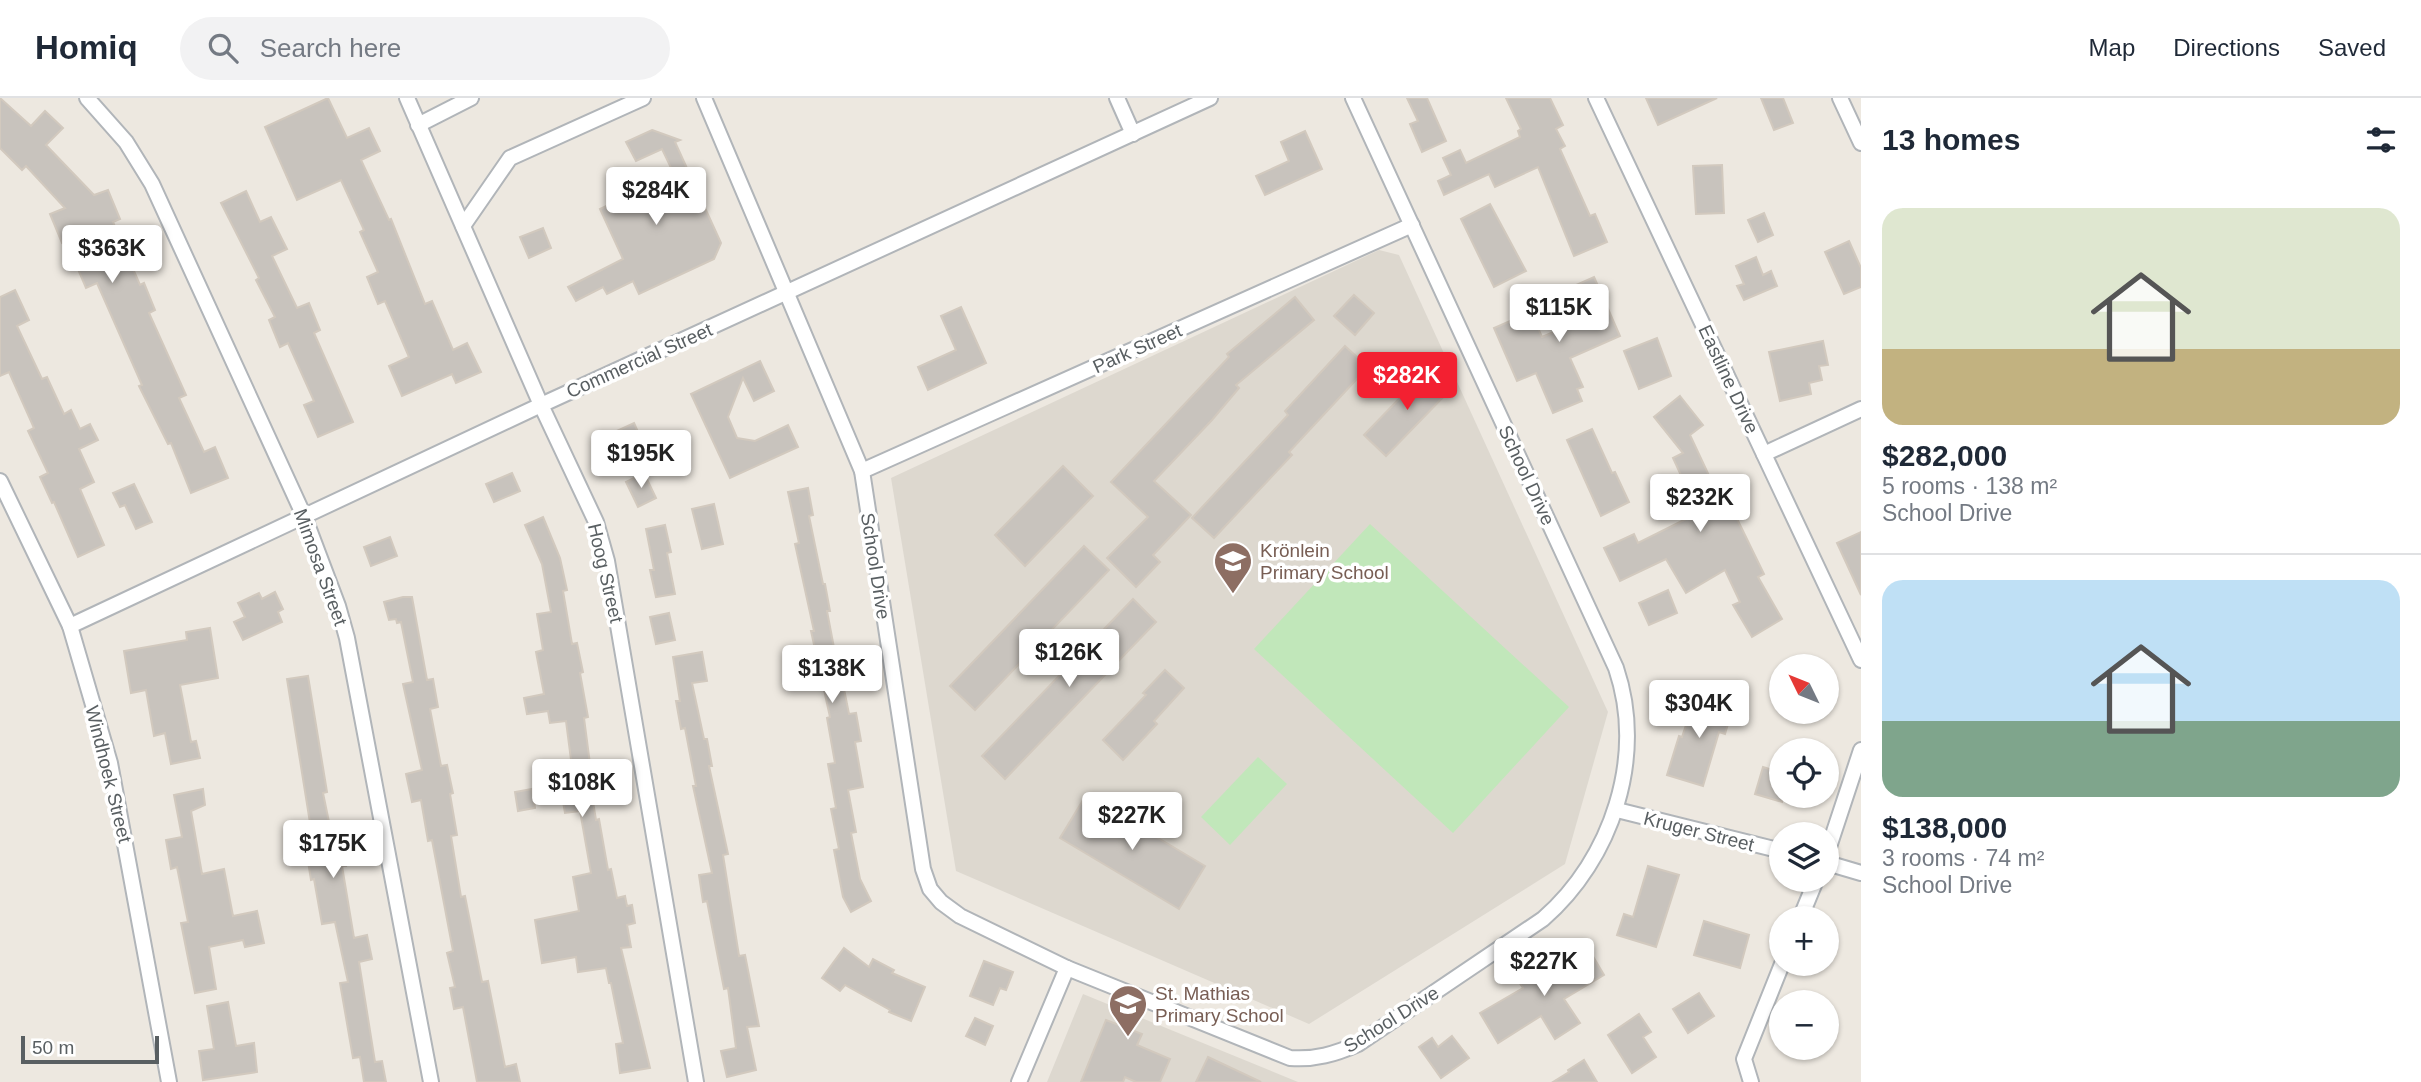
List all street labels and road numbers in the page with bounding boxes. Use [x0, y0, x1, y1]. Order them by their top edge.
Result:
street label: Commercial Street [563, 319, 716, 402]
street label: Park Street [1090, 319, 1186, 377]
street label: Eastline Drive [1694, 322, 1763, 437]
street label: School Drive [1494, 422, 1559, 528]
street label: Mimosa Street [290, 506, 352, 629]
street label: School Drive [857, 511, 894, 621]
street label: Hoog Street [584, 521, 627, 626]
street label: Windhoek Street [81, 703, 136, 845]
street label: Kruger Street [1642, 808, 1757, 856]
street label: School Drive [1340, 982, 1443, 1057]

